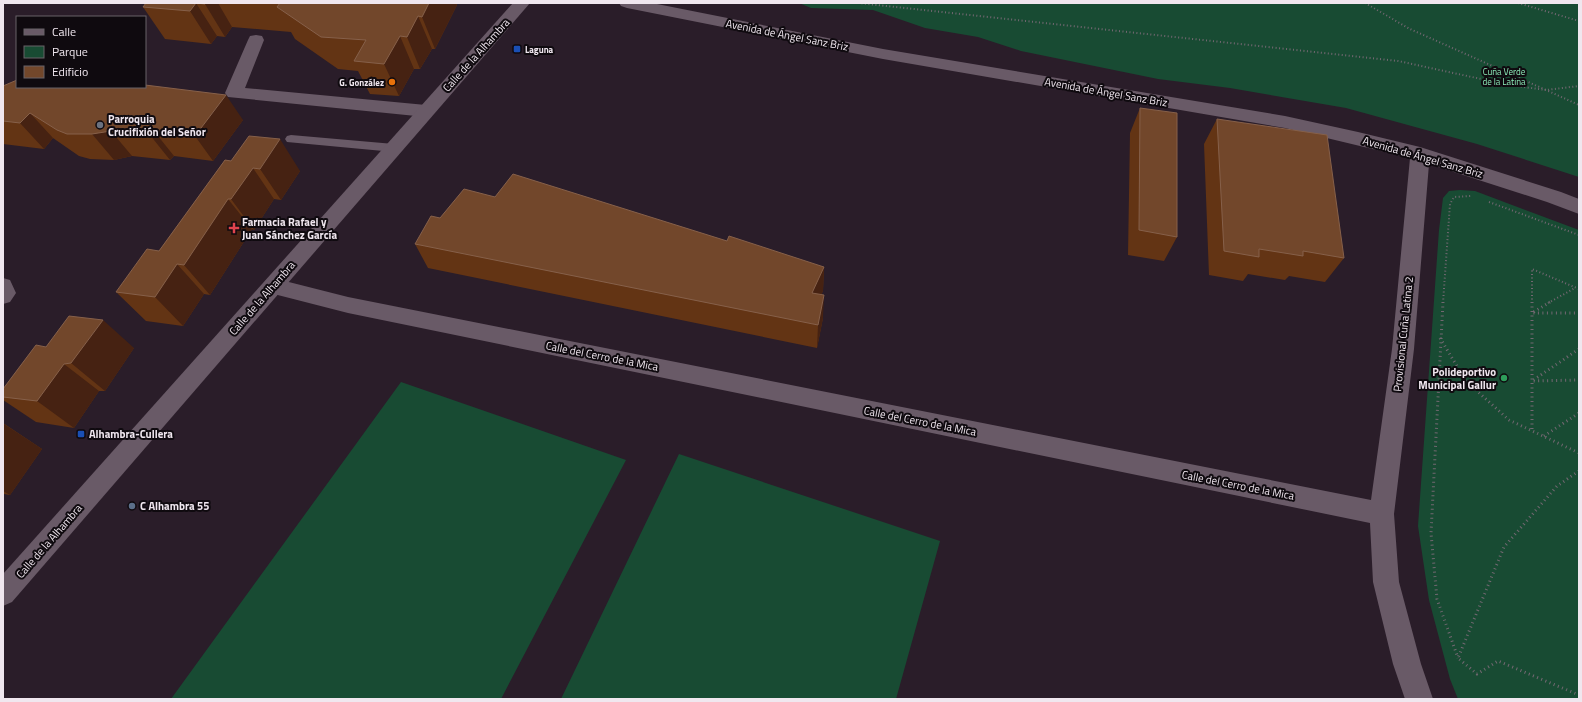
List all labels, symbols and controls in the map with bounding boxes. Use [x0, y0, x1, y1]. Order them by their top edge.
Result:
street label: Calle de la Alhambra [439, 14, 514, 95]
street label: Avenida de Ángel Sanz Briz [724, 15, 850, 55]
legend [16, 16, 146, 88]
text: Calle [52, 22, 76, 41]
text: Parque [52, 42, 88, 61]
place label: Laguna [525, 43, 554, 56]
marker: Laguna [512, 44, 522, 54]
text: Edificio [52, 62, 88, 81]
park label: Cuña Verde de la Latina [1482, 65, 1526, 88]
street label: Avenida de Ángel Sanz Briz [1043, 73, 1169, 111]
place label: G. González [339, 76, 384, 89]
marker: G. González [387, 77, 397, 87]
place label: Parroquia Crucifixión del Señor [108, 111, 206, 140]
marker: Parroquia Crucifixión del Señor [95, 120, 105, 130]
street label: Avenida de Ángel Sanz Briz [1361, 132, 1485, 182]
place label: Farmacia Rafael y Juan Sánchez García [242, 214, 337, 243]
marker: Farmacia Rafael y Juan Sánchez García [229, 223, 239, 233]
street label: Calle de la Alhambra [225, 257, 299, 339]
street label: Provisional Cuña Latina 2 [1389, 276, 1417, 392]
street label: Calle del Cerro de la Mica [544, 337, 660, 375]
place label: Polideportivo Municipal Gallur [1418, 364, 1496, 393]
marker: Polideportivo Municipal Gallur [1499, 373, 1509, 383]
street label: Calle del Cerro de la Mica [862, 402, 978, 440]
place label: Alhambra-Cullera [89, 426, 173, 442]
marker: Alhambra-Cullera [76, 429, 86, 439]
street label: Calle del Cerro de la Mica [1180, 466, 1296, 504]
place label: C Alhambra 55 [140, 498, 209, 514]
street label: Calle de la Alhambra [12, 500, 86, 582]
marker: C Alhambra 55 [127, 501, 137, 511]

